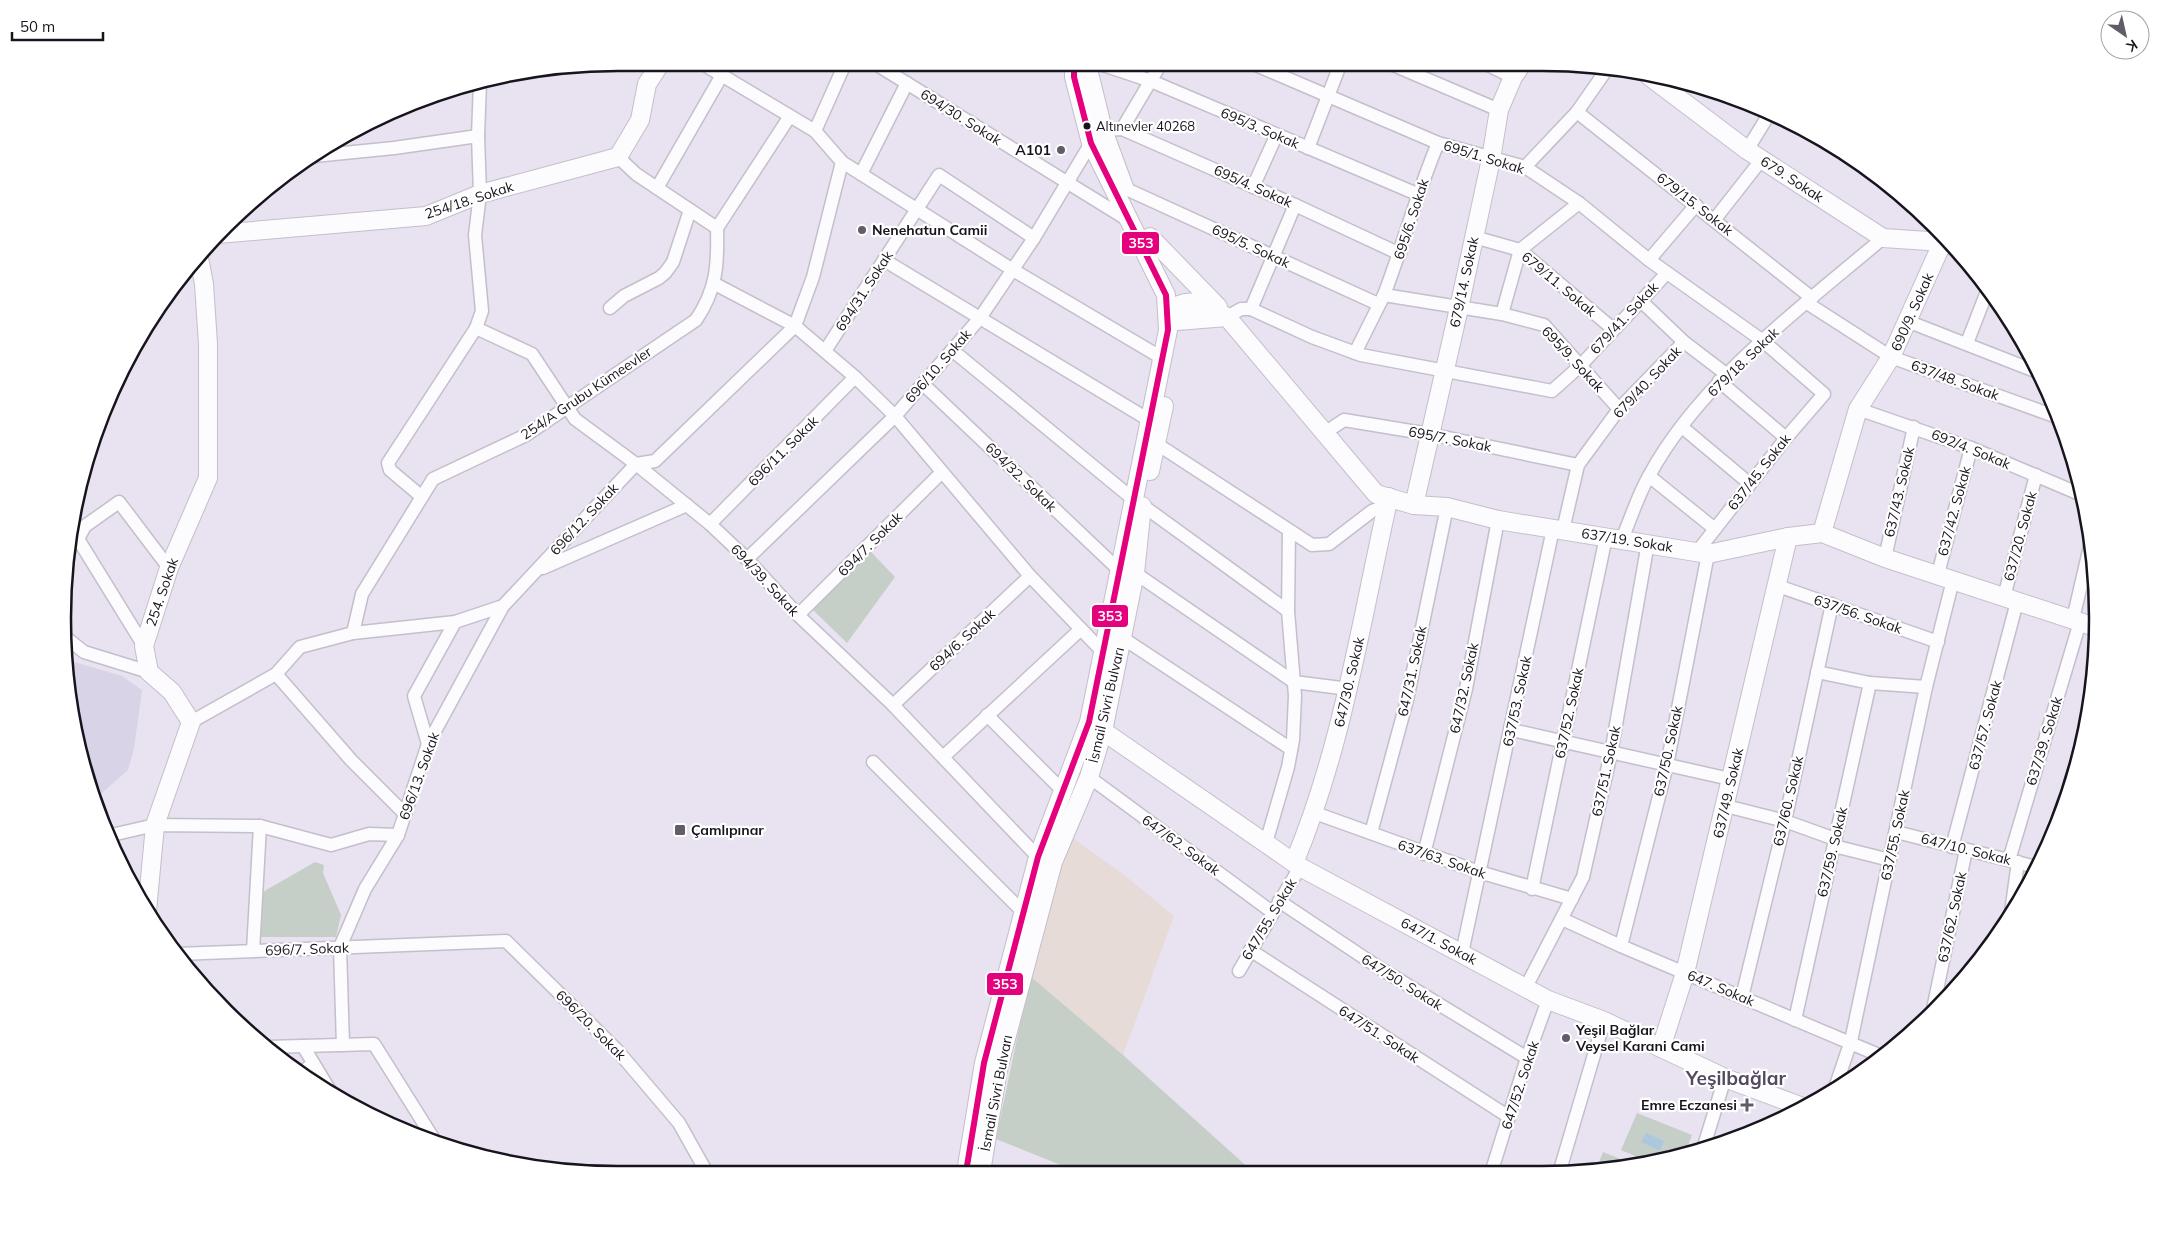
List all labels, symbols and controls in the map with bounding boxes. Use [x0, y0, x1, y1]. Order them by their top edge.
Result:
scale bar [12, 10, 104, 42]
north arrow [2100, 10, 2150, 60]
text: 50 m [20, 17, 55, 36]
text: K [2123, 36, 2141, 56]
street label: 694/30. Sokak [917, 85, 1006, 150]
street label: 695/3. Sokak [1218, 103, 1303, 153]
place label: Altınevler 40268 [1096, 118, 1195, 134]
marker: Altınevler 40268 [1082, 121, 1092, 131]
street label: 695/1. Sokak [1441, 136, 1528, 178]
place label: A101 [1015, 141, 1051, 159]
marker: A101 [1055, 144, 1067, 156]
street label: 679. Sokak [1757, 152, 1828, 206]
street label: 695/4. Sokak [1211, 161, 1296, 212]
street label: 679/15. Sokak [1653, 168, 1738, 240]
street label: 695/6. Sokak [1389, 176, 1433, 262]
street label: 254/18. Sokak [422, 177, 516, 223]
street label: 695/5. Sokak [1209, 220, 1294, 272]
place label: Nenehatun Camii [872, 221, 987, 239]
marker: Nenehatun Camii [856, 224, 868, 236]
line badge: 353 [1121, 231, 1160, 255]
text: 353 [1128, 234, 1154, 252]
street label: 679/14. Sokak [1446, 234, 1483, 329]
street label: 694/31. Sokak [831, 247, 897, 335]
street label: 679/11. Sokak [1518, 247, 1601, 321]
street label: 690/9. Sokak [1887, 269, 1938, 354]
street label: 679/41. Sokak [1586, 278, 1663, 358]
street label: 695/9. Sokak [1538, 322, 1609, 396]
street label: 679/18. Sokak [1704, 323, 1783, 401]
street label: 696/10. Sokak [901, 325, 976, 407]
street label: 254/A Grubu Kümeevler [517, 342, 656, 444]
street label: 679/40. Sokak [1609, 342, 1686, 422]
street label: 637/48. Sokak [1909, 356, 2002, 405]
street label: 696/11. Sokak [744, 411, 823, 490]
street label: 695/7. Sokak [1407, 422, 1494, 456]
street label: 692/4. Sokak [1929, 425, 2014, 473]
street label: 637/45. Sokak [1723, 429, 1795, 514]
street label: 694/32. Sokak [982, 438, 1061, 516]
street label: 637/43. Sokak [1880, 444, 1918, 539]
street label: 637/42. Sokak [1933, 463, 1975, 558]
street label: 696/12. Sokak [546, 479, 623, 559]
street label: 637/20. Sokak [1999, 488, 2041, 583]
street label: 694/7. Sokak [834, 507, 907, 580]
street label: 637/19. Sokak [1580, 524, 1675, 556]
street label: 694/39. Sokak [727, 540, 804, 620]
street label: 254. Sokak [142, 555, 182, 629]
street label: 637/56. Sokak [1811, 590, 1905, 638]
street label: 694/6. Sokak [925, 604, 999, 675]
line badge: 353 [1091, 604, 1129, 628]
text: 353 [1097, 607, 1123, 625]
street label: 647/31. Sokak [1394, 623, 1431, 718]
street label: 647/30. Sokak [1330, 634, 1368, 729]
street label: 647/32. Sokak [1446, 640, 1483, 735]
street label: İsmail Sivri Bulvarı [1084, 645, 1128, 765]
street label: 637/53. Sokak [1499, 653, 1536, 748]
street label: 637/52. Sokak [1551, 665, 1588, 760]
street label: 637/57. Sokak [1964, 677, 2006, 772]
street label: 637/39. Sokak [2022, 693, 2066, 788]
street label: 637/50. Sokak [1650, 703, 1687, 798]
street label: 637/51. Sokak [1588, 723, 1625, 818]
street label: 696/13. Sokak [395, 729, 444, 822]
street label: 637/49. Sokak [1709, 745, 1747, 840]
street label: 637/60. Sokak [1769, 753, 1807, 848]
street label: 637/55. Sokak [1877, 787, 1914, 882]
street label: 637/59. Sokak [1813, 804, 1851, 899]
street label: 647/62. Sokak [1138, 811, 1224, 880]
place label: Çamlıpınar [691, 821, 764, 839]
marker: Çamlıpınar [673, 823, 687, 837]
street label: 647/10. Sokak [1919, 829, 2014, 869]
street label: 637/63. Sokak [1395, 835, 1489, 883]
street label: 637/62. Sokak [1934, 869, 1971, 964]
street label: 647/55. Sokak [1238, 874, 1301, 963]
street label: 647/1. Sokak [1398, 913, 1481, 969]
street label: 696/7. Sokak [265, 939, 350, 959]
street label: 647/50. Sokak [1358, 950, 1447, 1015]
street label: 647. Sokak [1685, 966, 1758, 1011]
line badge: 353 [986, 972, 1024, 996]
text: 353 [992, 975, 1018, 993]
street label: 696/20. Sokak [552, 986, 631, 1065]
street label: 647/51. Sokak [1335, 1001, 1423, 1067]
place label: Yeşil Bağlar Veysel Karani Cami [1575, 1021, 1705, 1055]
marker: Yeşil Bağlar Veysel Karani Cami [1560, 1032, 1572, 1044]
street label: İsmail Sivri Bulvarı [976, 1033, 1016, 1153]
street label: 647/52. Sokak [1497, 1038, 1543, 1132]
district label: Yeşilbağlar [1685, 1066, 1786, 1090]
place label: Emre Eczanesi [1641, 1096, 1737, 1114]
marker: Emre Eczanesi [1741, 1099, 1753, 1111]

